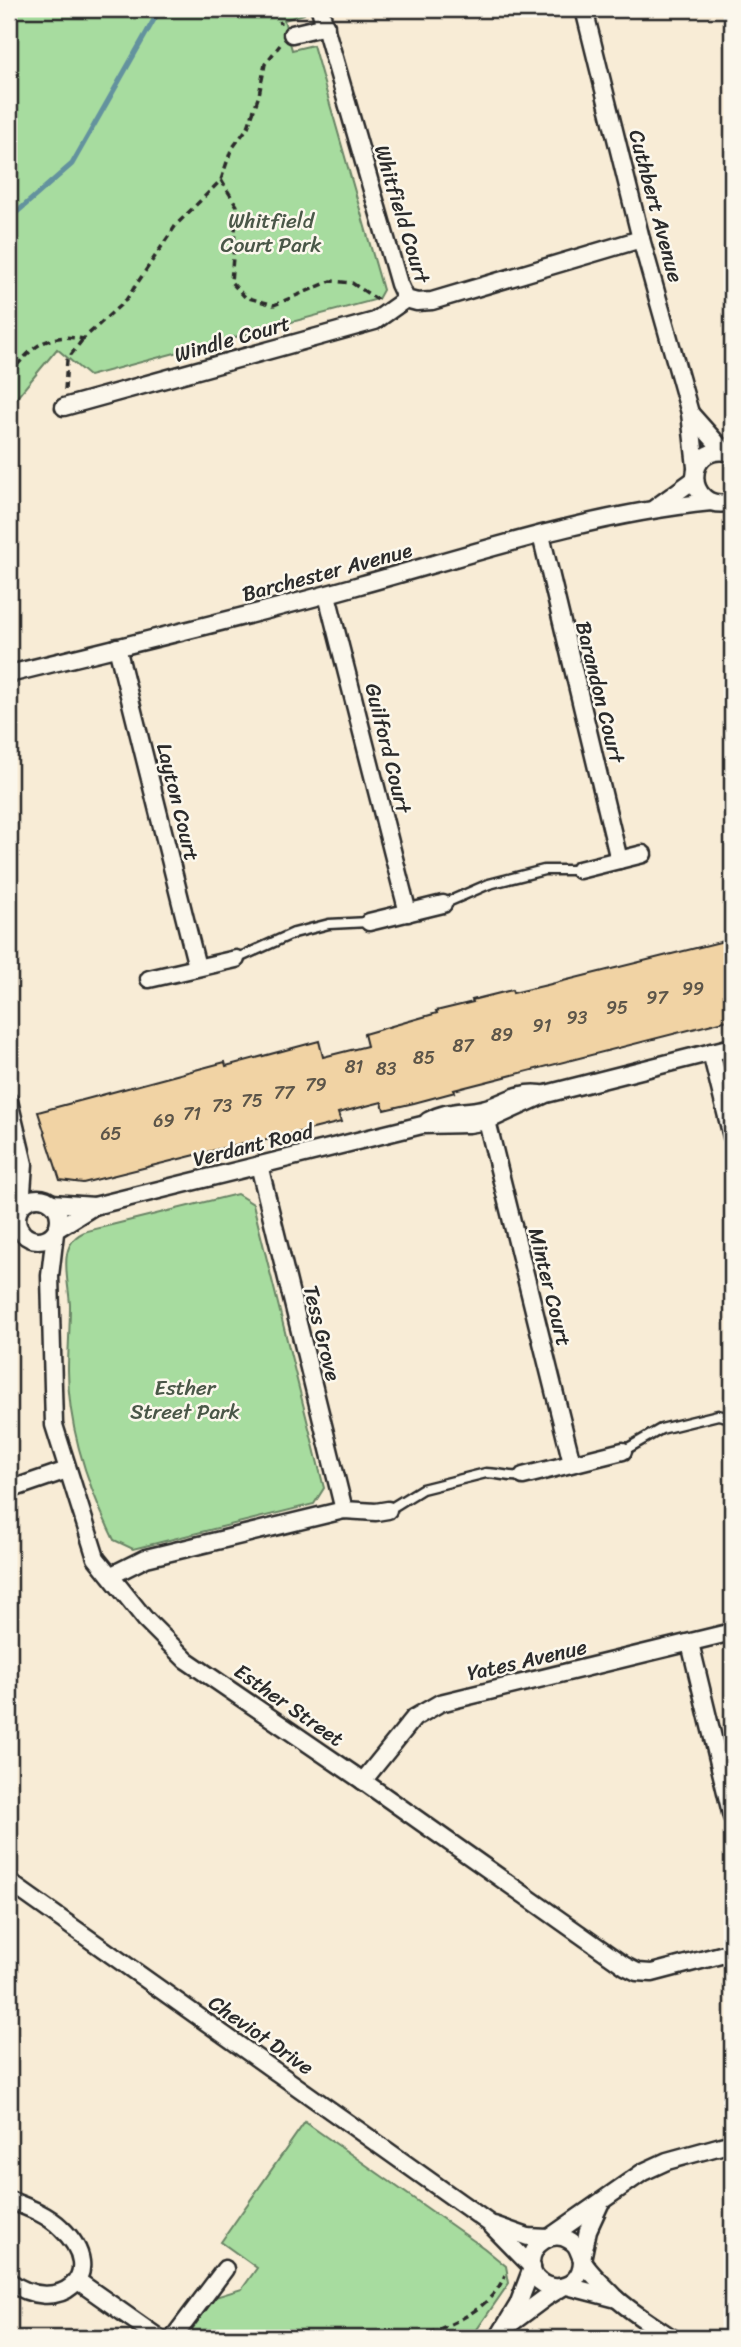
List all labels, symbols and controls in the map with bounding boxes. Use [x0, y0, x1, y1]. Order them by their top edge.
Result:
street label: Cuthbert Avenue [617, 125, 695, 287]
street label: Whitfield Court [363, 140, 442, 289]
park label: Whitfield Court Park [221, 202, 322, 264]
street label: Windle Court [169, 304, 295, 374]
street label: Barchester Avenue [238, 531, 416, 613]
street label: Barandon Court [564, 617, 636, 768]
street label: Guilford Court [353, 679, 423, 819]
street label: Layton Court [145, 739, 211, 865]
house number: 99 [682, 973, 704, 1005]
house number: 97 [646, 982, 669, 1014]
house number: 95 [606, 992, 628, 1024]
house number: 93 [567, 1002, 588, 1034]
house number: 91 [533, 1010, 552, 1042]
house number: 89 [491, 1019, 513, 1051]
house number: 87 [452, 1030, 475, 1062]
house number: 85 [413, 1042, 435, 1074]
house number: 81 [345, 1051, 364, 1083]
house number: 83 [376, 1053, 396, 1085]
house number: 79 [305, 1069, 327, 1101]
house number: 77 [274, 1077, 296, 1109]
house number: 75 [241, 1085, 263, 1117]
house number: 73 [212, 1090, 232, 1122]
house number: 71 [183, 1098, 201, 1130]
house number: 69 [153, 1105, 175, 1137]
street label: Verdant Road [189, 1111, 319, 1178]
house number: 65 [100, 1118, 122, 1150]
street label: Minter Court [517, 1224, 583, 1350]
street label: Tess Grove [292, 1281, 352, 1385]
park label: Esther Street Park [130, 1369, 240, 1431]
street label: Yates Avenue [463, 1628, 591, 1692]
street label: Esther Street [226, 1653, 352, 1757]
street label: Cheviot Drive [200, 1984, 322, 2086]

